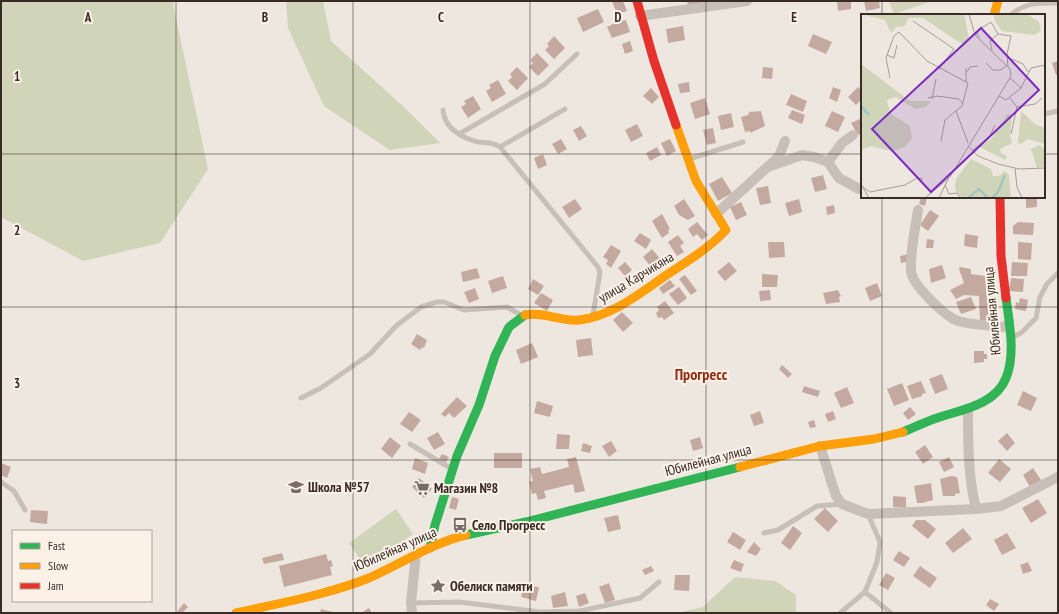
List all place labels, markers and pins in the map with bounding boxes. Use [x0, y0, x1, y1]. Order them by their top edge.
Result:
school or university icon: Школа №57 [287, 478, 305, 496]
place label: Школа №57 [308, 478, 370, 496]
supermarket icon: Магазин №8 [413, 479, 431, 497]
place label: Магазин №8 [434, 479, 498, 497]
bus stop icon: Село Прогресс [451, 516, 469, 534]
place label: Село Прогресс [472, 516, 545, 534]
place icon: Обелиск памяти [429, 577, 447, 595]
place label: Обелиск памяти [450, 577, 532, 595]

